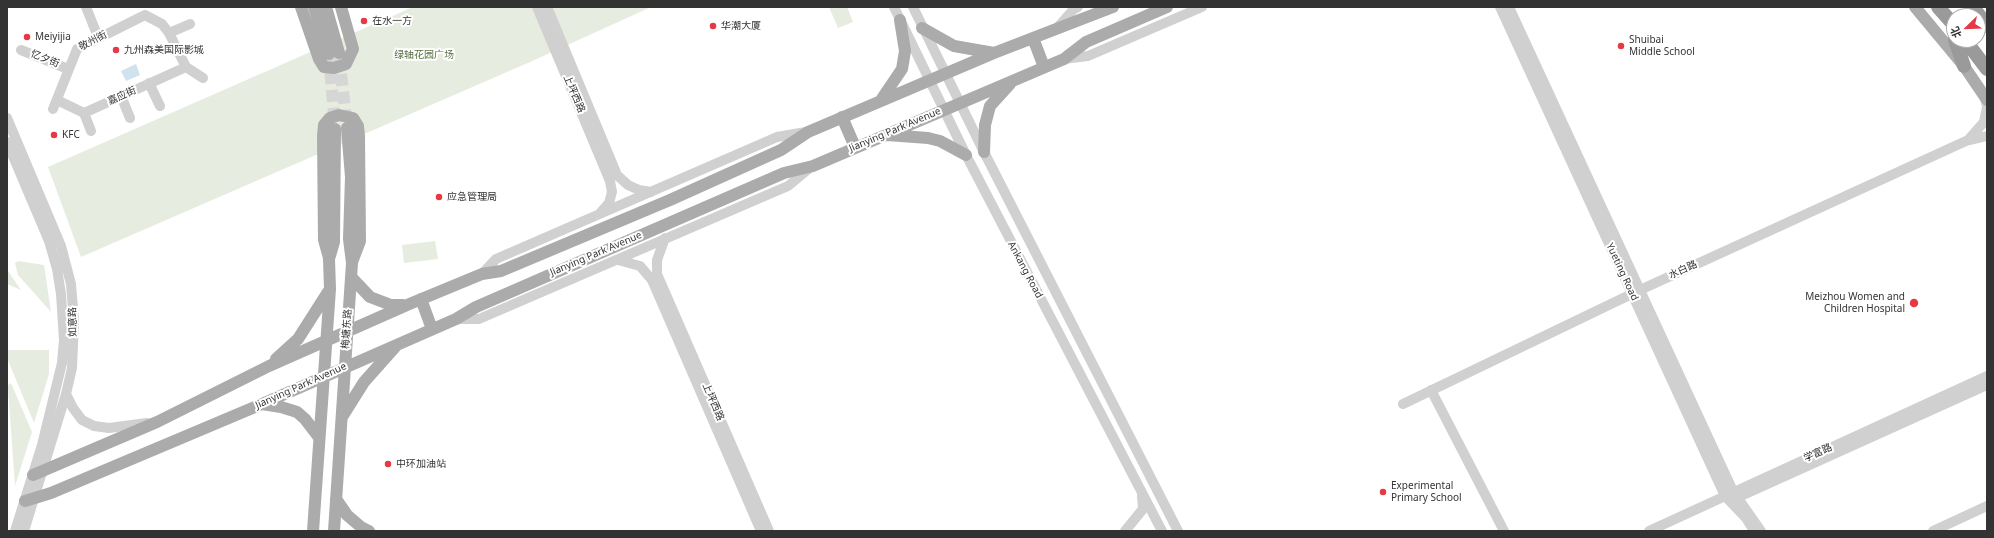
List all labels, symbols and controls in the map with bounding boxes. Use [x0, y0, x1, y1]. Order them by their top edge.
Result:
north arrow [1946, 8, 1986, 48]
place label: 在水一方 [372, 15, 412, 27]
marker: 在水一方 [359, 16, 369, 26]
place label: 华潮大厦 [721, 20, 761, 32]
marker: 华潮大厦 [708, 21, 718, 31]
text: 北 [1946, 25, 1964, 40]
street label: 敬州街 [77, 29, 109, 53]
place label: Meiyijia [35, 31, 71, 43]
marker: Meiyijia [22, 32, 32, 42]
place label: Shuibai Middle School [1629, 34, 1695, 58]
marker: Shuibai Middle School [1616, 41, 1626, 51]
place label: 九州森美国际影城 [124, 44, 204, 56]
marker: 九州森美国际影城 [111, 45, 121, 55]
street label: 忆夕街 [29, 48, 61, 70]
park label: 绿轴花园广场 [394, 49, 454, 61]
street label: 上坪西路 [561, 73, 587, 115]
street label: 嘉应街 [106, 84, 138, 108]
street label: Jianying Park Avenue [847, 105, 943, 155]
place label: KFC [62, 129, 80, 141]
marker: KFC [49, 130, 59, 140]
place label: 应急管理局 [447, 191, 497, 203]
marker: 应急管理局 [434, 192, 444, 202]
street label: Jianying Park Avenue [548, 229, 644, 279]
street label: Ankang Road [1005, 240, 1045, 300]
street label: Yueting Road [1603, 241, 1641, 303]
street label: 水白路 [1667, 258, 1699, 282]
place label: Meizhou Women and Children Hospital [1805, 291, 1905, 314]
marker: Meizhou Women and Children Hospital [1908, 297, 1920, 309]
street label: 如意路 [67, 307, 79, 337]
street label: 梅塘东路 [340, 309, 354, 349]
street label: Jianying Park Avenue [254, 360, 348, 412]
street label: 上坪西路 [700, 381, 726, 423]
street label: 学富路 [1802, 441, 1834, 465]
place label: 中环加油站 [396, 458, 446, 470]
marker: 中环加油站 [383, 459, 393, 469]
place label: Experimental Primary School [1391, 480, 1462, 504]
marker: Experimental Primary School [1378, 487, 1388, 497]

